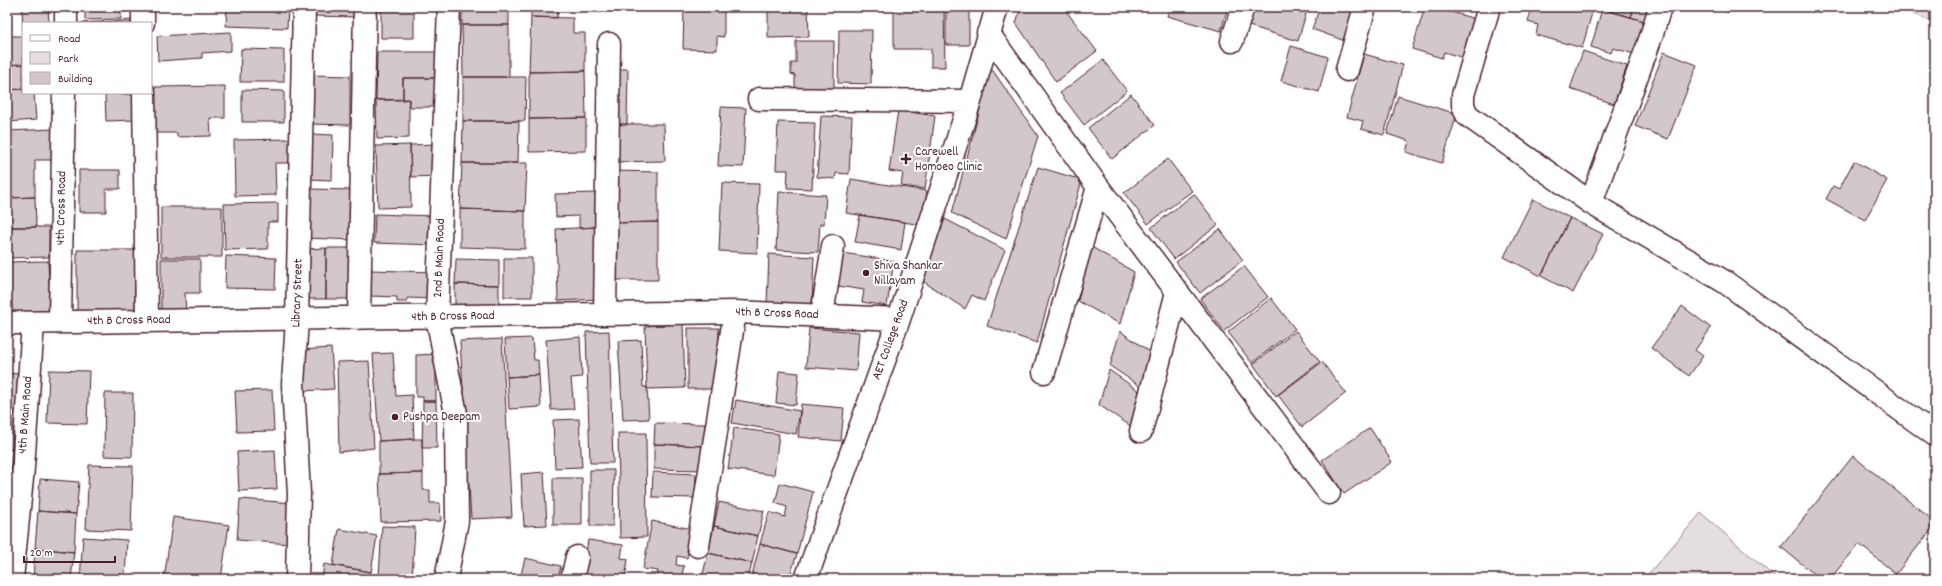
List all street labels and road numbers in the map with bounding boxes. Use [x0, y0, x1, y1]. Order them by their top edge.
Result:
street label: 4th Cross Road [52, 171, 72, 245]
street label: 2nd B Main Road [429, 218, 451, 298]
street label: Library Street [287, 258, 309, 328]
street label: AET College Road [868, 297, 914, 383]
street label: 4th B Cross Road [735, 303, 819, 325]
street label: 4th B Cross Road [411, 307, 495, 327]
street label: 4th B Cross Road [87, 311, 171, 331]
street label: 4th B Main Road [14, 376, 38, 454]

